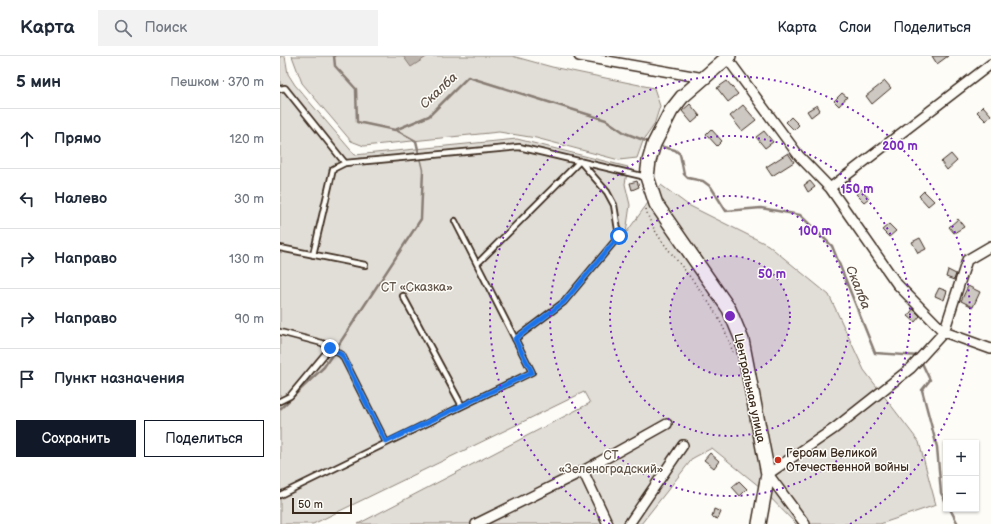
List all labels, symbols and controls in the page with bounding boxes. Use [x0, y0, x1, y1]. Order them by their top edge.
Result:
search box [98, 10, 378, 46]
text: Карта [20, 16, 74, 39]
icon: search [112, 17, 134, 39]
text: Поиск [144, 18, 187, 37]
text: Карта [777, 19, 817, 36]
text: Слои [839, 19, 871, 36]
text: Поделиться [893, 19, 971, 36]
water label: Скалба [417, 69, 461, 112]
text: 5 мин [16, 72, 61, 92]
text: Пешком · 370 m [170, 74, 264, 90]
icon: ahead [16, 128, 38, 150]
text: Прямо [54, 129, 101, 148]
text: 120 m [229, 131, 264, 147]
text: 200 m [882, 139, 918, 154]
text: 150 m [841, 182, 873, 197]
icon: left [16, 188, 38, 210]
text: Налево [54, 189, 107, 208]
text: 30 m [234, 191, 264, 207]
text: 100 m [798, 224, 832, 239]
route start [610, 227, 628, 245]
icon: right [16, 248, 38, 270]
text: Направо [54, 249, 117, 268]
text: 130 m [229, 251, 264, 267]
water label: Скалба [842, 263, 874, 312]
text: 50 m [758, 267, 786, 282]
park label: СТ «Сказка» [381, 280, 453, 295]
icon: right [16, 308, 38, 330]
text: Направо [54, 309, 117, 328]
centre of rings [723, 309, 737, 323]
text: 90 m [235, 311, 264, 327]
street label: Центральная улица [731, 332, 768, 444]
route end [321, 339, 339, 357]
icon: arrive [16, 368, 38, 390]
text: Пункт назначения [54, 369, 185, 388]
button: Сохранить [16, 420, 136, 457]
button: Поделиться [144, 420, 264, 457]
map controls [943, 440, 979, 512]
button: + [943, 440, 979, 476]
place label: Героям Великой Отечественной войны [786, 446, 909, 475]
park label: СТ «Зеленоградский» [559, 448, 664, 477]
marker: Героям Великой Отечественной войны [773, 455, 783, 465]
button: − [943, 476, 979, 512]
scale bar [292, 496, 352, 515]
text: 50 m [298, 498, 323, 511]

